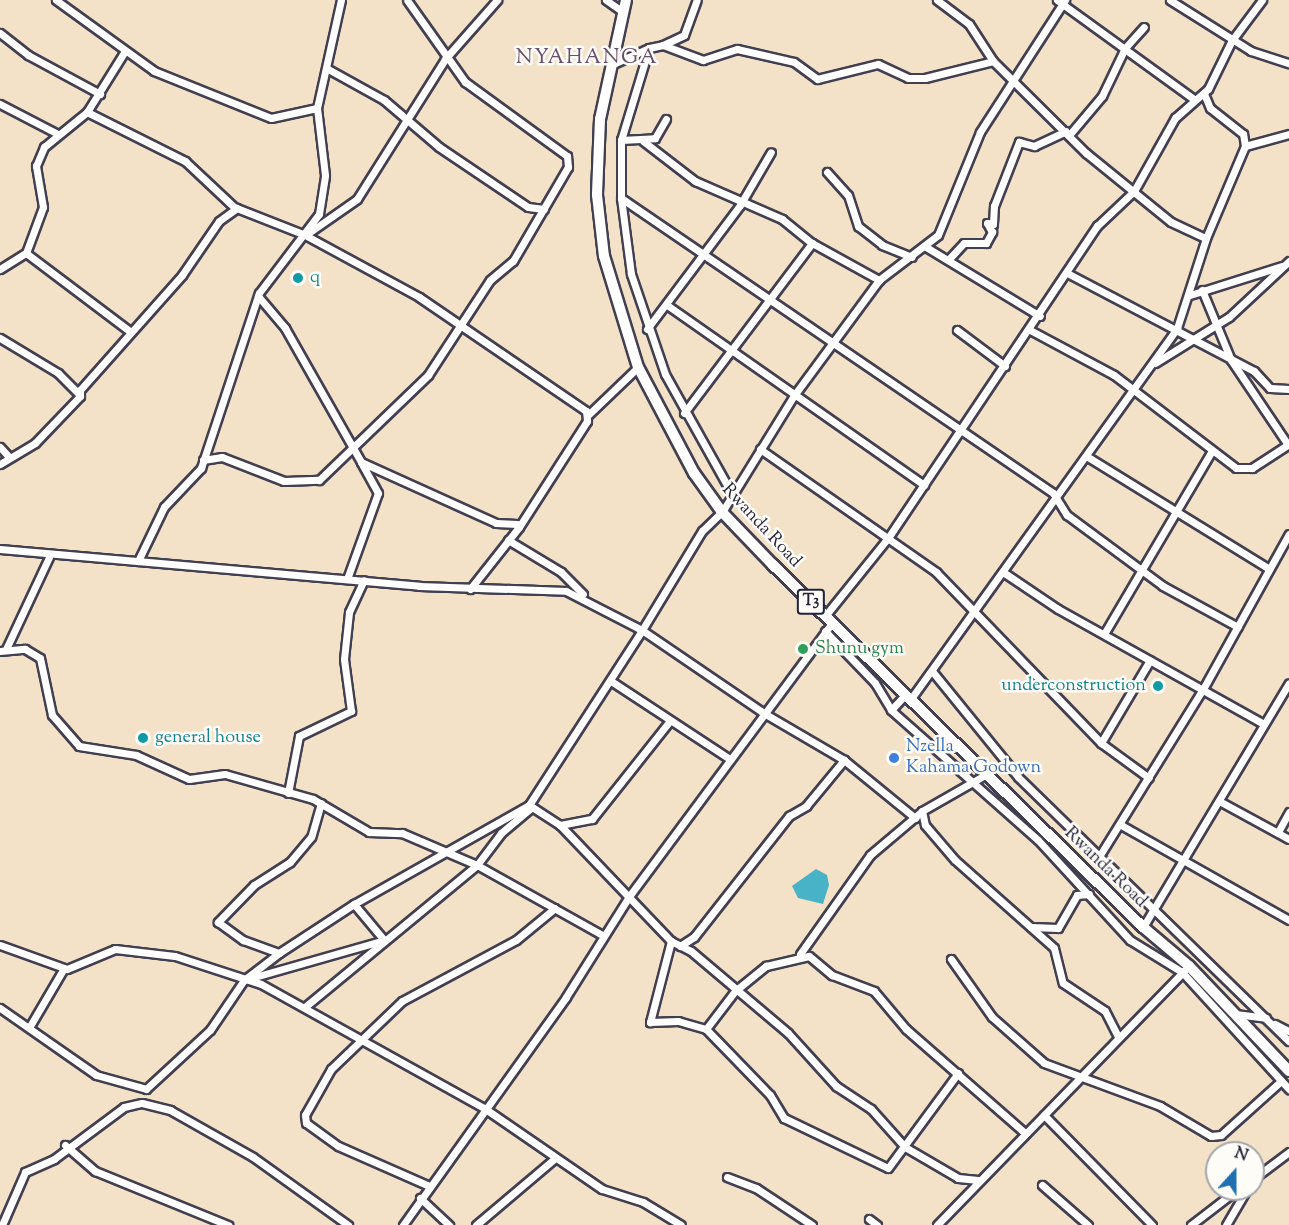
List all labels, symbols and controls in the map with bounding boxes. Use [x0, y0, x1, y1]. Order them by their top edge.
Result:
district label: NYAHANGA [516, 45, 658, 71]
place label: q [310, 267, 320, 289]
marker: q [291, 271, 305, 285]
street label: Rwanda Road [717, 480, 805, 572]
road number: T3 [796, 589, 826, 615]
place label: Shunu gym [815, 638, 904, 660]
marker: Shunu gym [796, 642, 810, 656]
place label: underconstruction [1001, 675, 1146, 697]
marker: underconstruction [1151, 679, 1165, 693]
place label: general house [155, 727, 261, 749]
marker: general house [136, 731, 150, 745]
place label: Nzella Kahama Godown [906, 737, 1041, 780]
marker: Nzella Kahama Godown [887, 751, 901, 765]
street label: Rwanda Road [1059, 823, 1151, 913]
north arrow [1205, 1141, 1265, 1201]
text: N [1231, 1143, 1251, 1169]

